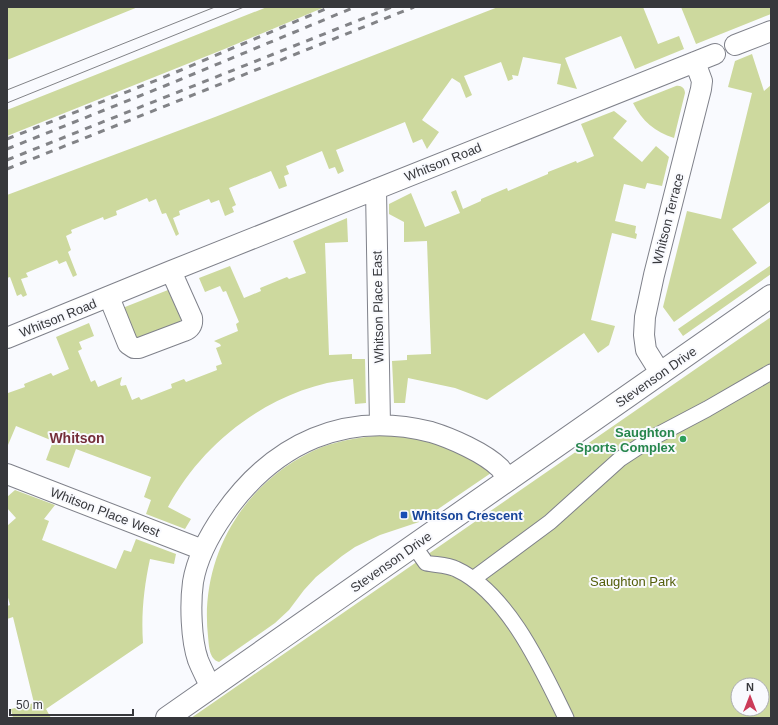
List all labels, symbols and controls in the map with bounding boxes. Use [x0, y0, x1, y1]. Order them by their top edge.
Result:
street label: Whitson Road [402, 140, 484, 184]
street label: Whitson Terrace [649, 172, 687, 266]
street label: Whitson Place East [370, 250, 386, 363]
street label: Whitson Road [17, 296, 99, 340]
street label: Stevenson Drive [613, 343, 699, 411]
place label: Saughton Sports Complex [575, 425, 676, 455]
district label: Whitson [49, 430, 105, 446]
marker: Saughton Sports Complex [678, 434, 688, 444]
street label: Whitson Place West [48, 484, 162, 540]
place label: Whitson Crescent [412, 508, 523, 523]
marker: Whitson Crescent [399, 510, 409, 520]
street label: Stevenson Drive [348, 528, 434, 596]
park label: Saughton Park [590, 574, 676, 589]
north arrow [730, 677, 770, 717]
text: N [746, 681, 754, 693]
scale bar [10, 691, 133, 717]
text: 50 m [16, 698, 43, 712]

